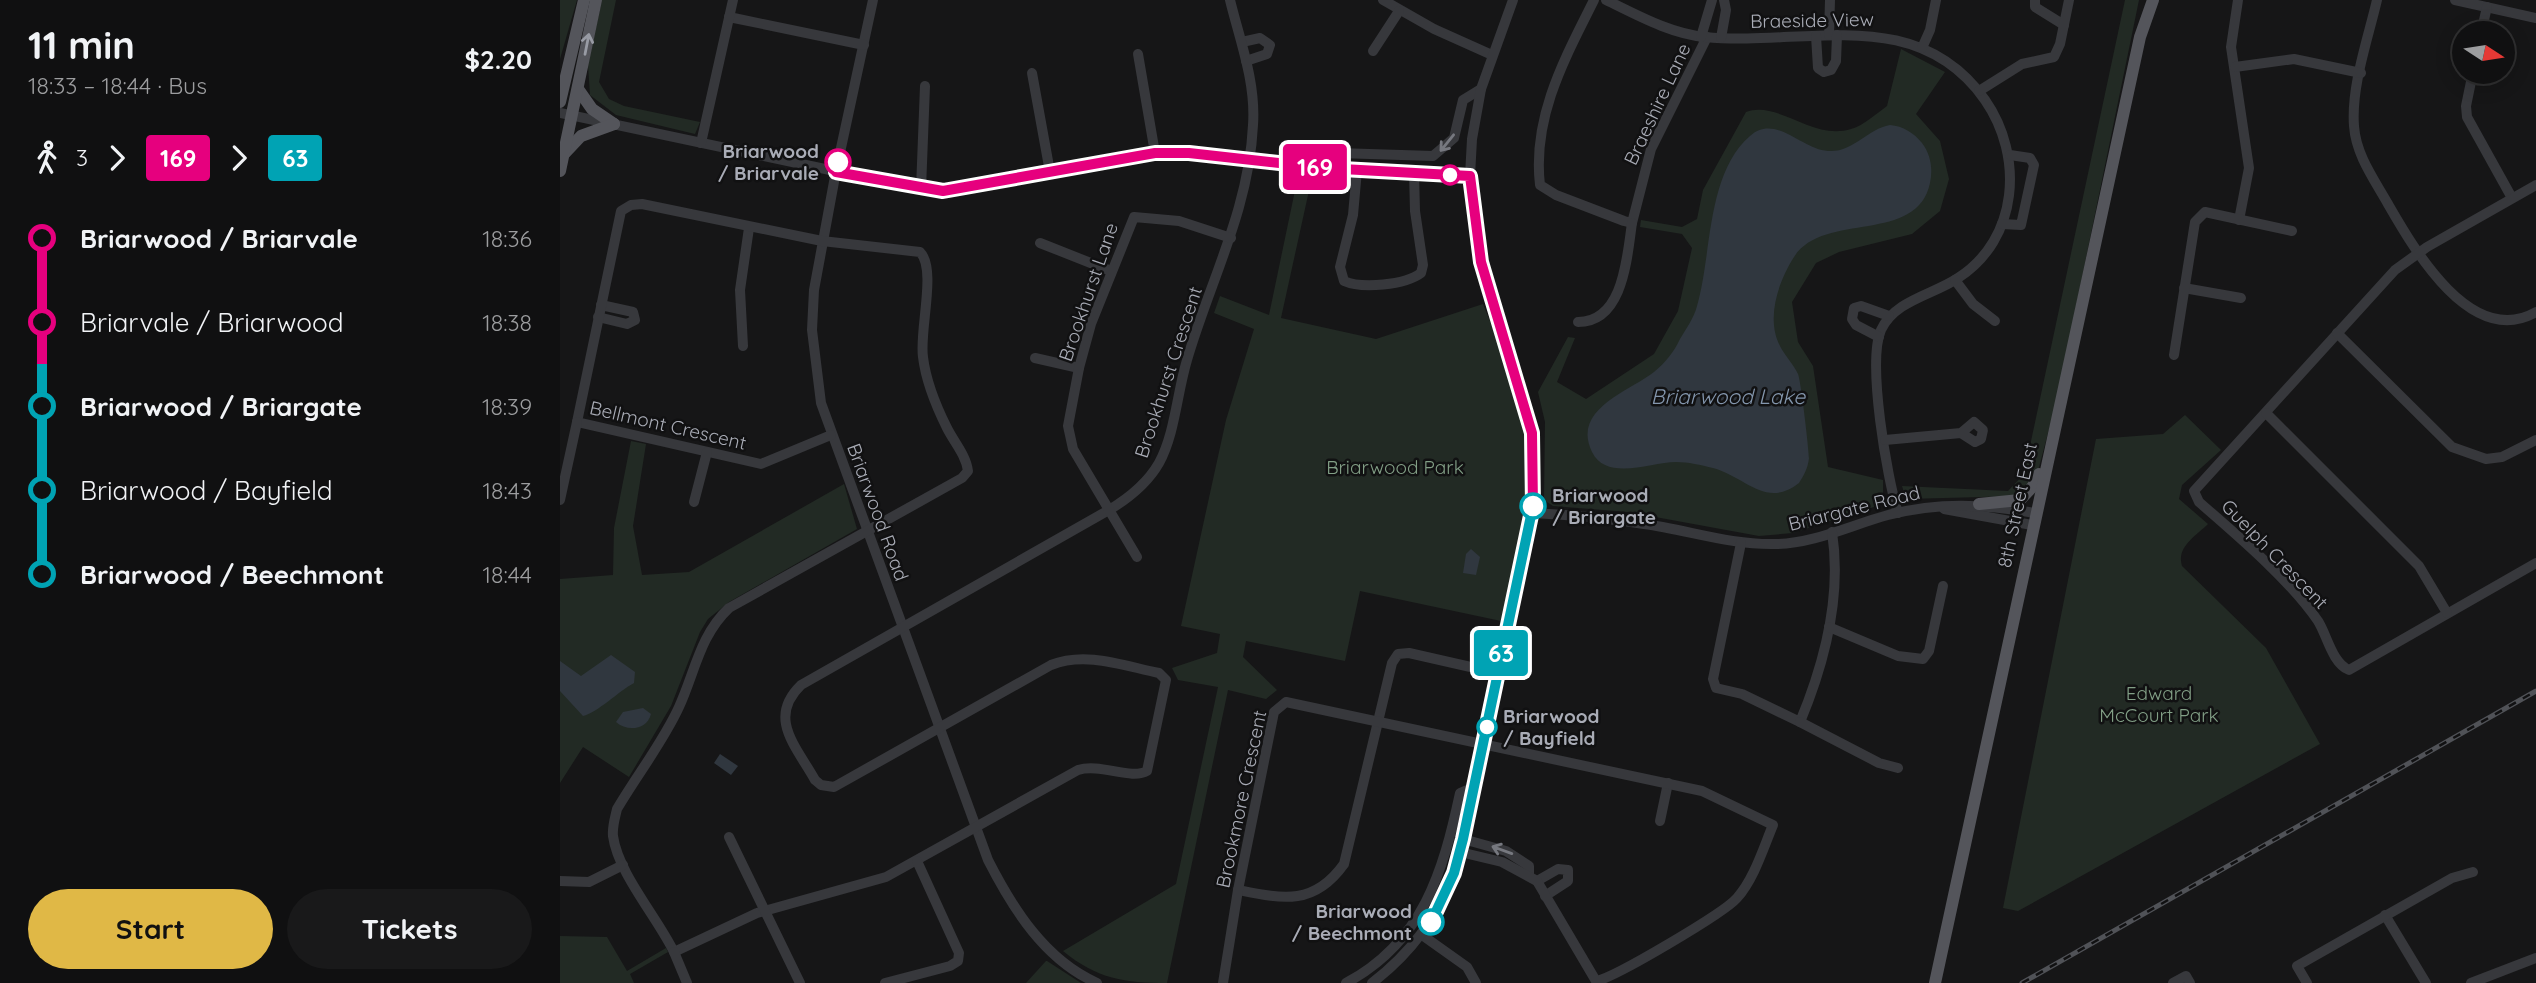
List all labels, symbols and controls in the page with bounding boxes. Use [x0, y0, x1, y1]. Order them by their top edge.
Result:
street label: Braeside View [1750, 7, 1874, 33]
text: 11 min [28, 21, 135, 69]
north arrow [2452, 21, 2515, 84]
map controls [2452, 21, 2515, 84]
one-way arrow [580, 33, 594, 56]
street label: Braeshire Lane [1618, 39, 1696, 169]
text: $2.20 [464, 43, 532, 76]
text: 18:33 – 18:44 · Bus [28, 71, 207, 100]
one-way arrow [1440, 134, 1456, 152]
icon: walk [28, 139, 66, 177]
icon: forward [98, 139, 136, 177]
icon: forward [220, 139, 258, 177]
place label: Briarwood / Briarvale [718, 139, 819, 185]
text: 3 [76, 143, 88, 172]
text: 169 [160, 143, 196, 173]
text: 63 [282, 143, 308, 173]
line badge: 169 [1275, 144, 1355, 190]
marker: Briarwood / Briarvale [825, 149, 851, 175]
text: 169 [1297, 152, 1333, 182]
unlabelled marker [1440, 165, 1460, 185]
street label: Brookhurst Lane [1053, 219, 1123, 365]
text: Briarwood / Briarvale [80, 222, 358, 255]
text: 18:36 [482, 224, 532, 253]
street label: Brookhurst Crescent [1129, 283, 1207, 461]
text: Briarvale / Briarwood [80, 306, 343, 339]
text: 18:38 [482, 308, 532, 337]
water label: Briarwood Lake [1651, 383, 1806, 409]
text: Briarwood / Briargate [80, 390, 362, 423]
text: 18:39 [482, 392, 532, 421]
street label: Bellmont Crescent [587, 395, 749, 455]
street label: Briarwood Road [842, 440, 914, 584]
street label: 8th Street East [1992, 440, 2042, 570]
park label: Briarwood Park [1326, 455, 1464, 479]
text: Briarwood / Bayfield [80, 474, 333, 507]
text: 18:43 [483, 476, 532, 505]
street label: Briargate Road [1786, 480, 1922, 536]
place label: Briarwood / Briargate [1552, 483, 1656, 529]
marker: Briarwood / Briargate [1520, 493, 1546, 519]
street label: Guelph Crescent [2216, 494, 2334, 614]
text: Briarwood / Beechmont [80, 558, 384, 591]
text: 18:44 [483, 560, 532, 589]
line badge: 63 [1469, 630, 1532, 676]
text: 63 [1488, 638, 1514, 668]
park label: Edward McCourt Park [2099, 681, 2219, 727]
place label: Briarwood / Bayfield [1503, 704, 1600, 750]
street label: Brookmore Crescent [1210, 708, 1272, 890]
marker: Briarwood / Bayfield [1477, 717, 1497, 737]
one-way arrow [1492, 843, 1513, 855]
button: Start [28, 889, 273, 969]
button: Tickets [287, 889, 532, 969]
place label: Briarwood / Beechmont [1292, 899, 1412, 945]
marker: Briarwood / Beechmont [1418, 909, 1444, 935]

